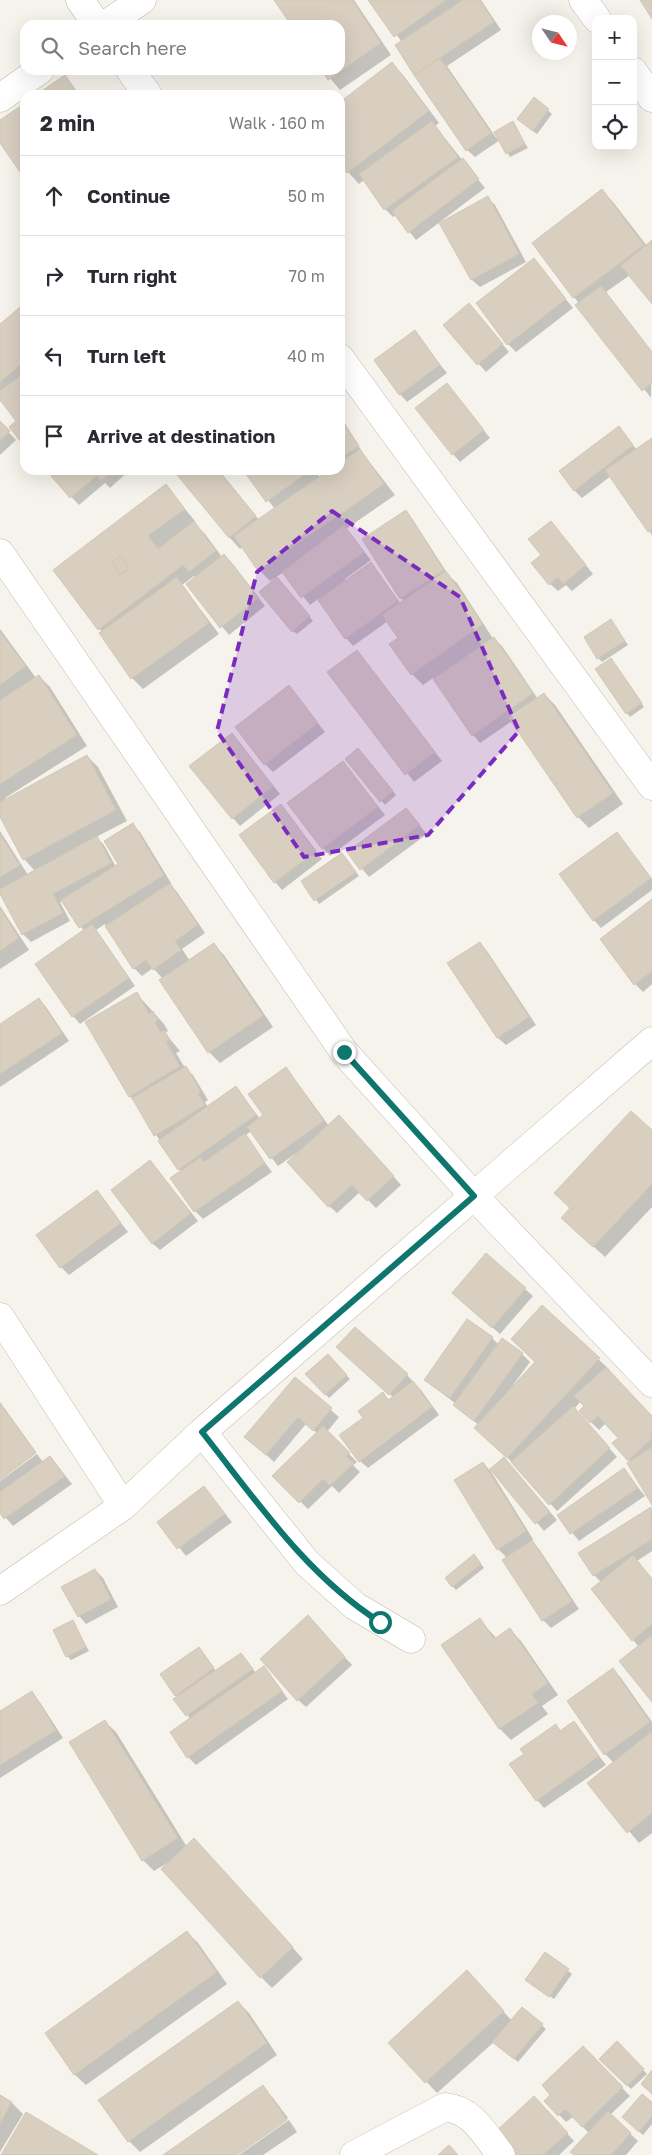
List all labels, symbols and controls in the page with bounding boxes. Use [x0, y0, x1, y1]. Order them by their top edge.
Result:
north arrow [532, 15, 577, 60]
map controls [592, 15, 637, 150]
button: + [592, 15, 637, 60]
search box [20, 20, 345, 75]
icon: search [38, 34, 66, 62]
text: Search here [78, 36, 187, 59]
button: − [592, 60, 637, 105]
button: locate [592, 105, 637, 150]
text: 2 min [40, 110, 95, 136]
text: Walk · 160 m [229, 113, 325, 133]
icon: ahead [40, 182, 68, 210]
text: Continue [87, 184, 170, 207]
text: 50 m [288, 186, 325, 206]
icon: right [40, 262, 68, 290]
text: Turn right [87, 264, 177, 287]
text: 70 m [288, 266, 325, 286]
icon: left [40, 342, 68, 370]
text: Turn left [87, 344, 166, 367]
text: 40 m [287, 346, 325, 366]
icon: arrive [40, 422, 68, 450]
text: Arrive at destination [87, 424, 275, 447]
route end [333, 1041, 356, 1064]
route start [369, 1611, 392, 1634]

